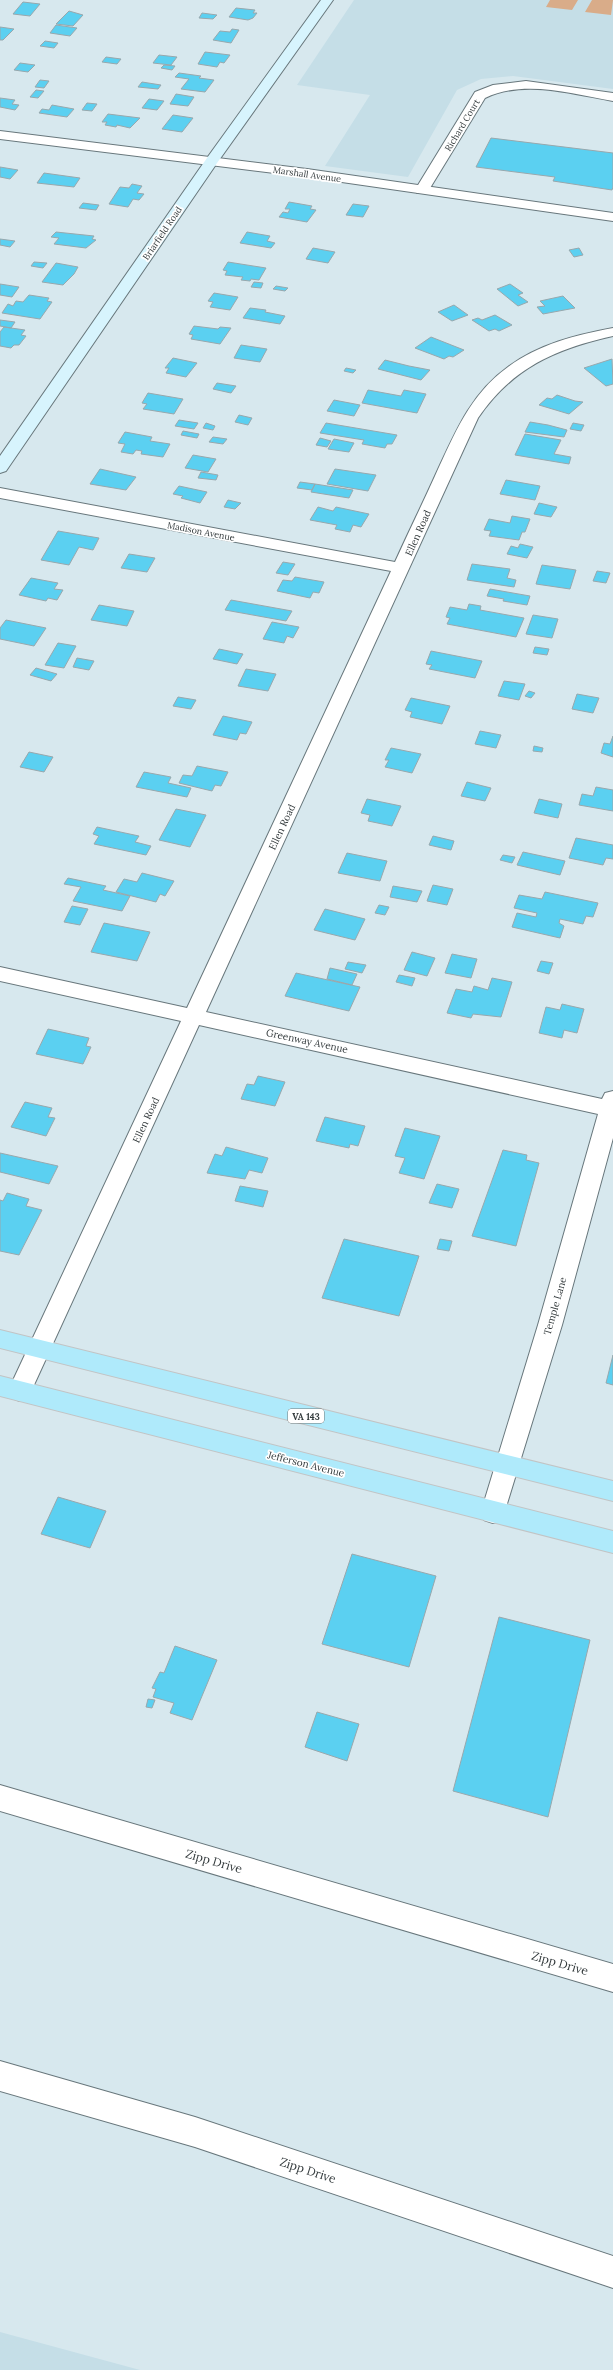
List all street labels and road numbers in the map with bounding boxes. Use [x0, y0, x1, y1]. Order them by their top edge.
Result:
street label: Richard Court [442, 96, 482, 153]
street label: Marshall Avenue [272, 164, 342, 184]
street label: Briarfield Road [140, 204, 184, 262]
street label: Ellen Road [402, 508, 434, 558]
street label: Madison Avenue [166, 519, 236, 543]
street label: Ellen Road [266, 802, 298, 852]
street label: Greenway Avenue [265, 1026, 350, 1056]
street label: Ellen Road [130, 1095, 162, 1145]
street label: Temple Lane [541, 1275, 570, 1336]
road number: VA 143 [288, 1409, 324, 1423]
street label: Jefferson Avenue [265, 1448, 346, 1480]
street label: Zipp Drive [184, 1846, 244, 1876]
street label: Zipp Drive [530, 1948, 590, 1978]
street label: Zipp Drive [278, 2154, 338, 2186]

